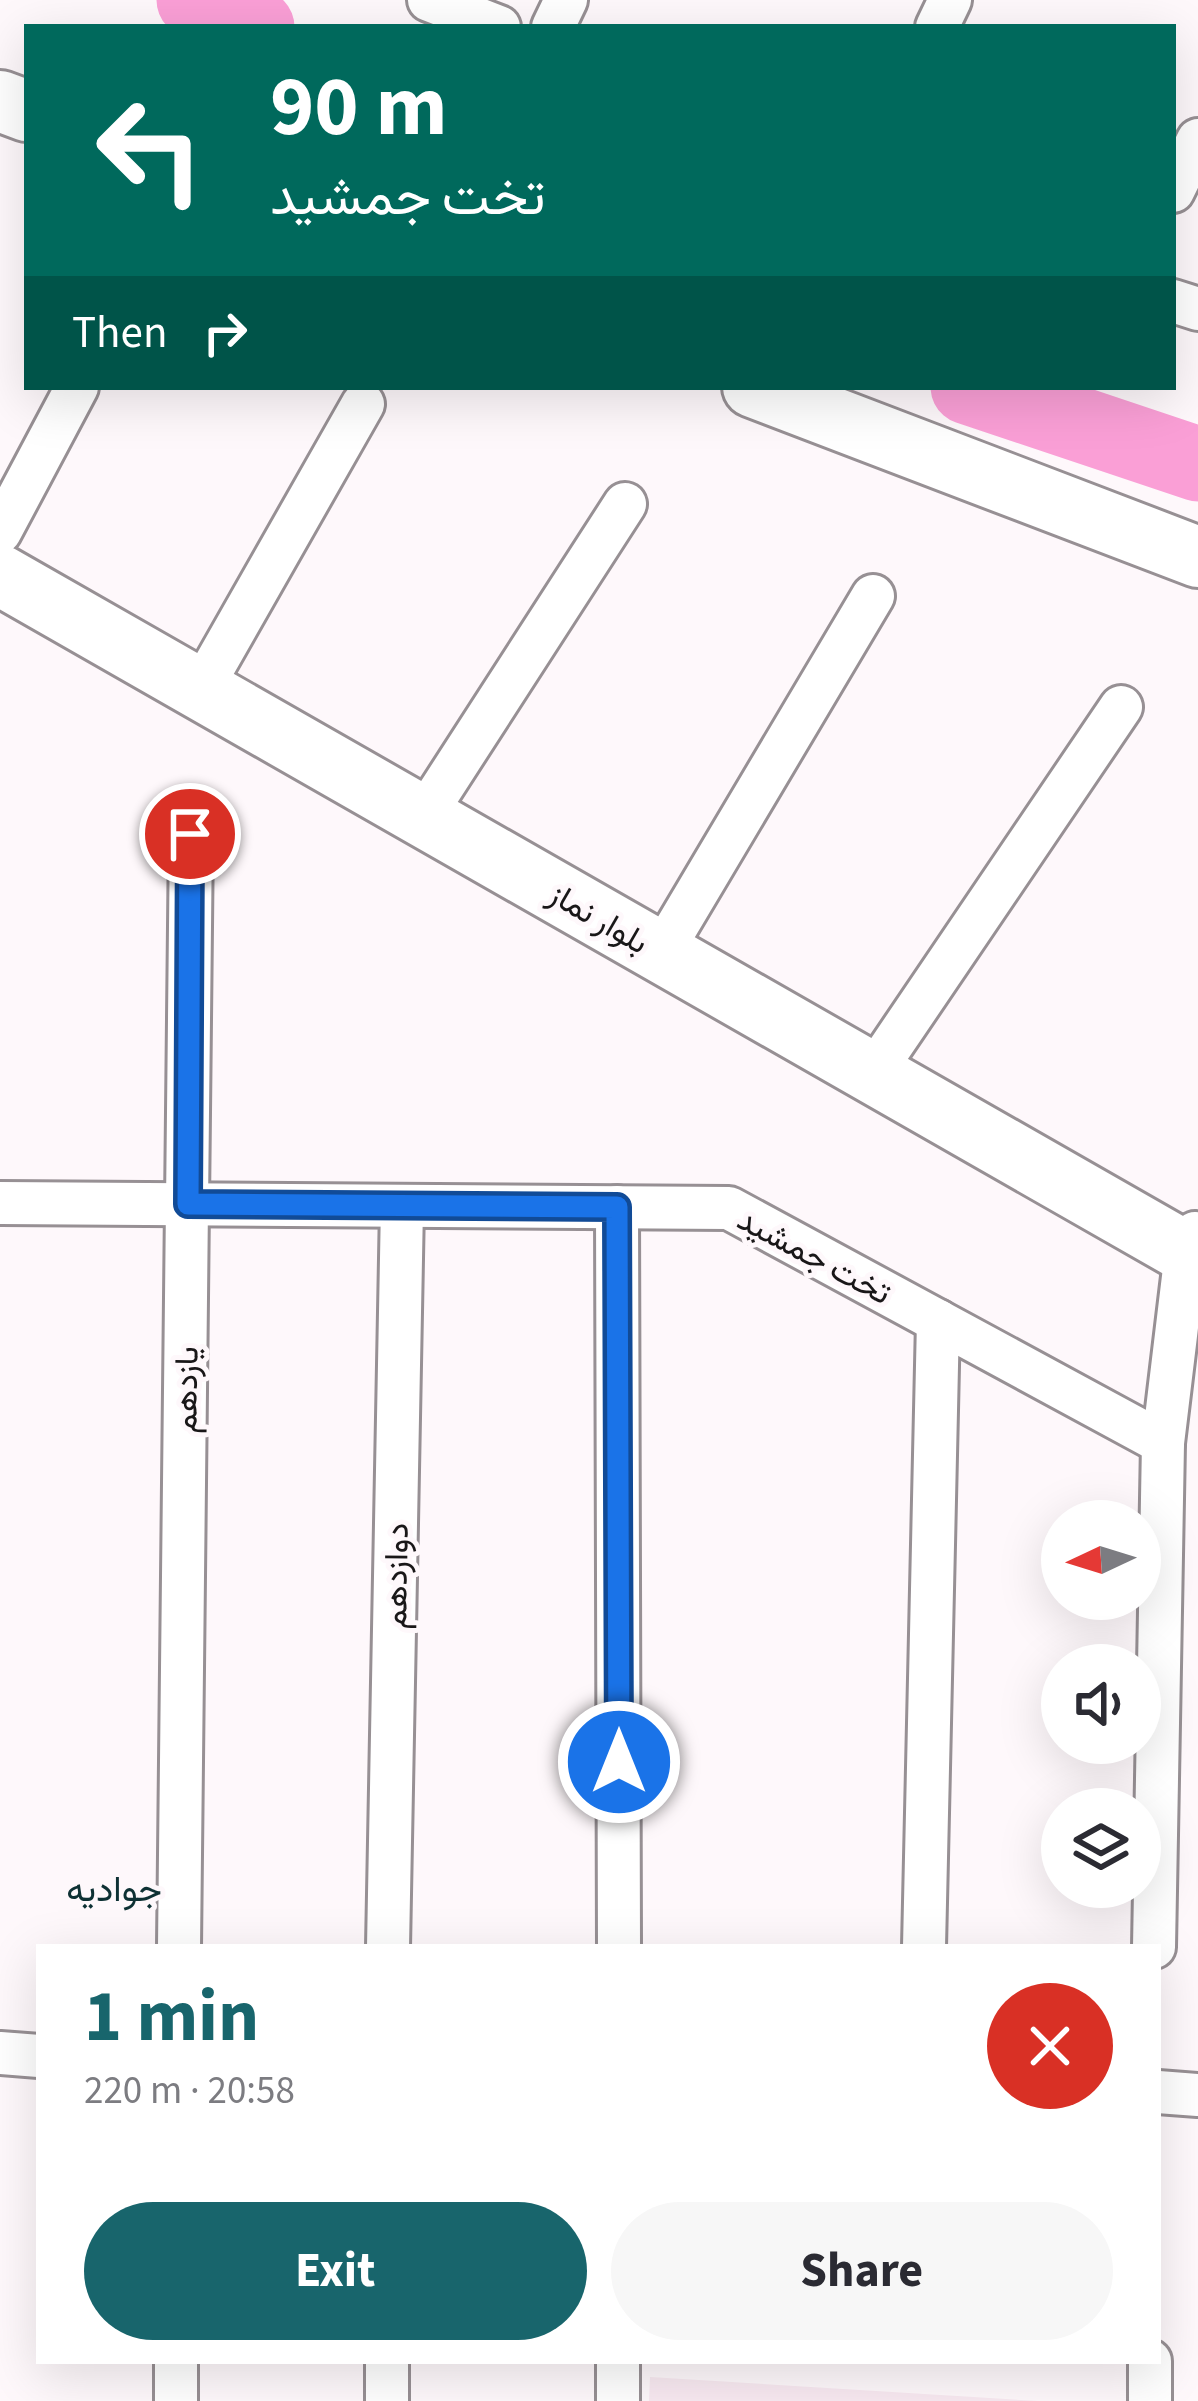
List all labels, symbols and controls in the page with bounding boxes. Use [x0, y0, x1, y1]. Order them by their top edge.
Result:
text: 90 m [270, 48, 448, 168]
icon: left [72, 72, 228, 228]
text: تخت جمشید [270, 159, 545, 236]
icon: right [192, 300, 258, 366]
text: Then [72, 301, 168, 365]
pin [139, 783, 241, 885]
icon: arrive [157, 801, 223, 867]
street label: بلوار نماز [539, 870, 657, 966]
street label: تخت جمشید [729, 1196, 900, 1317]
street label: یازدهم [162, 1346, 211, 1434]
north arrow [1041, 1500, 1161, 1620]
map controls [1041, 1500, 1161, 1908]
street label: دوازدهم [372, 1522, 421, 1630]
button: sound [1041, 1644, 1161, 1764]
position arrow [556, 1699, 682, 1825]
button: layers [1041, 1788, 1161, 1908]
district label: جوادیه [66, 1864, 162, 1915]
text: 1 min [84, 1966, 259, 2069]
button: close [987, 1983, 1113, 2109]
text: 220 m · 20:58 [84, 2063, 295, 2119]
button: Exit [84, 2202, 587, 2340]
button: Share [611, 2202, 1113, 2340]

